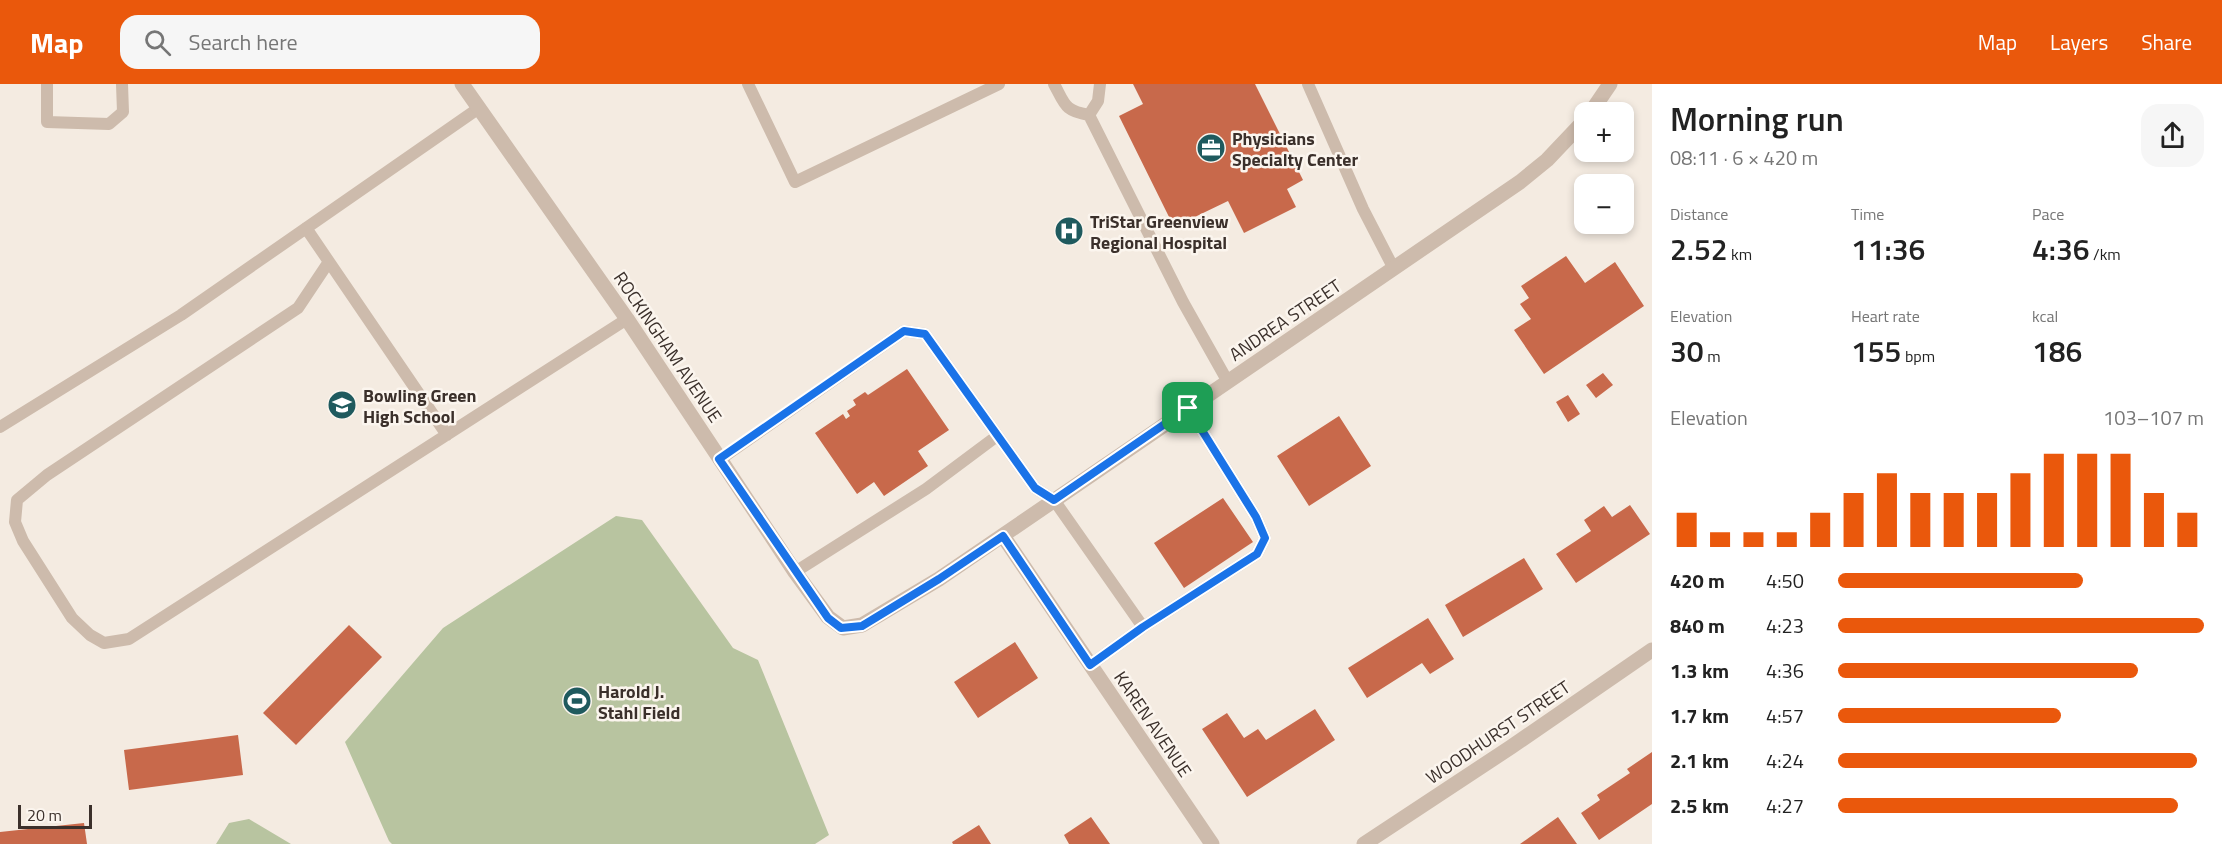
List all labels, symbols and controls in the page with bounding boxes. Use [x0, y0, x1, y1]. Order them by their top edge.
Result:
search box [120, 15, 540, 69]
text: Map [30, 21, 84, 64]
text: Search here [189, 25, 298, 59]
icon: search [141, 26, 174, 59]
text: Map [1978, 26, 2017, 58]
text: Layers [2050, 26, 2108, 58]
text: Share [2141, 26, 2192, 58]
text: Morning run [1670, 94, 1844, 144]
map controls [1574, 102, 1634, 234]
button: + [1574, 102, 1634, 162]
button: share [2141, 104, 2204, 167]
place label: Physicians Specialty Center [1232, 125, 1359, 173]
office icon: Physicians Specialty Center [1195, 132, 1227, 164]
text: 08:11 · 6 × 420 m [1670, 142, 1818, 173]
button: − [1574, 174, 1634, 234]
text: Distance [1670, 202, 1728, 226]
text: Time [1851, 202, 1884, 226]
text: Pace [2032, 202, 2064, 226]
place label: TriStar Greenview Regional Hospital [1090, 208, 1229, 256]
hospital icon: TriStar Greenview Regional Hospital [1053, 215, 1085, 247]
text: 2.52 [1670, 226, 1728, 272]
text: 11:36 [1851, 226, 1925, 272]
text: 4:36 [2032, 226, 2090, 272]
text: km [1728, 242, 1752, 266]
text: /km [2090, 242, 2121, 266]
street label: ROCKINGHAM AVENUE [607, 266, 729, 428]
street label: ANDREA STREET [1224, 272, 1347, 368]
text: Elevation [1670, 304, 1732, 328]
text: Heart rate [1851, 304, 1920, 328]
text: kcal [2032, 304, 2058, 328]
text: 30 [1670, 328, 1704, 374]
text: 155 [1851, 328, 1901, 374]
text: 186 [2032, 328, 2082, 374]
text: m [1704, 344, 1721, 368]
text: bpm [1901, 344, 1935, 368]
place label: Bowling Green High School [363, 382, 476, 430]
pin [1162, 382, 1213, 433]
school or university icon: Bowling Green High School [326, 389, 358, 421]
icon: arrive [1171, 391, 1204, 424]
text: Elevation [1670, 402, 1748, 433]
text: 103–107 m [2103, 402, 2204, 433]
text: 420 m [1670, 565, 1725, 596]
text: 4:50 [1766, 565, 1804, 596]
text: 840 m [1670, 610, 1725, 641]
text: 4:23 [1766, 610, 1804, 641]
text: 1.3 km [1670, 655, 1729, 686]
text: 4:36 [1766, 655, 1804, 686]
street label: KAREN AVENUE [1108, 666, 1198, 782]
street label: WOODHURST STREET [1420, 673, 1576, 790]
place label: Harold J. Stahl Field [598, 678, 680, 726]
sports icon: Harold J. Stahl Field [561, 685, 593, 717]
text: 1.7 km [1670, 700, 1729, 731]
text: 4:57 [1766, 700, 1804, 731]
text: 2.1 km [1670, 745, 1729, 776]
text: 4:24 [1766, 745, 1804, 776]
text: 2.5 km [1670, 790, 1729, 821]
text: 4:27 [1766, 790, 1804, 821]
scale bar [18, 802, 92, 830]
text: 20 m [27, 803, 62, 827]

